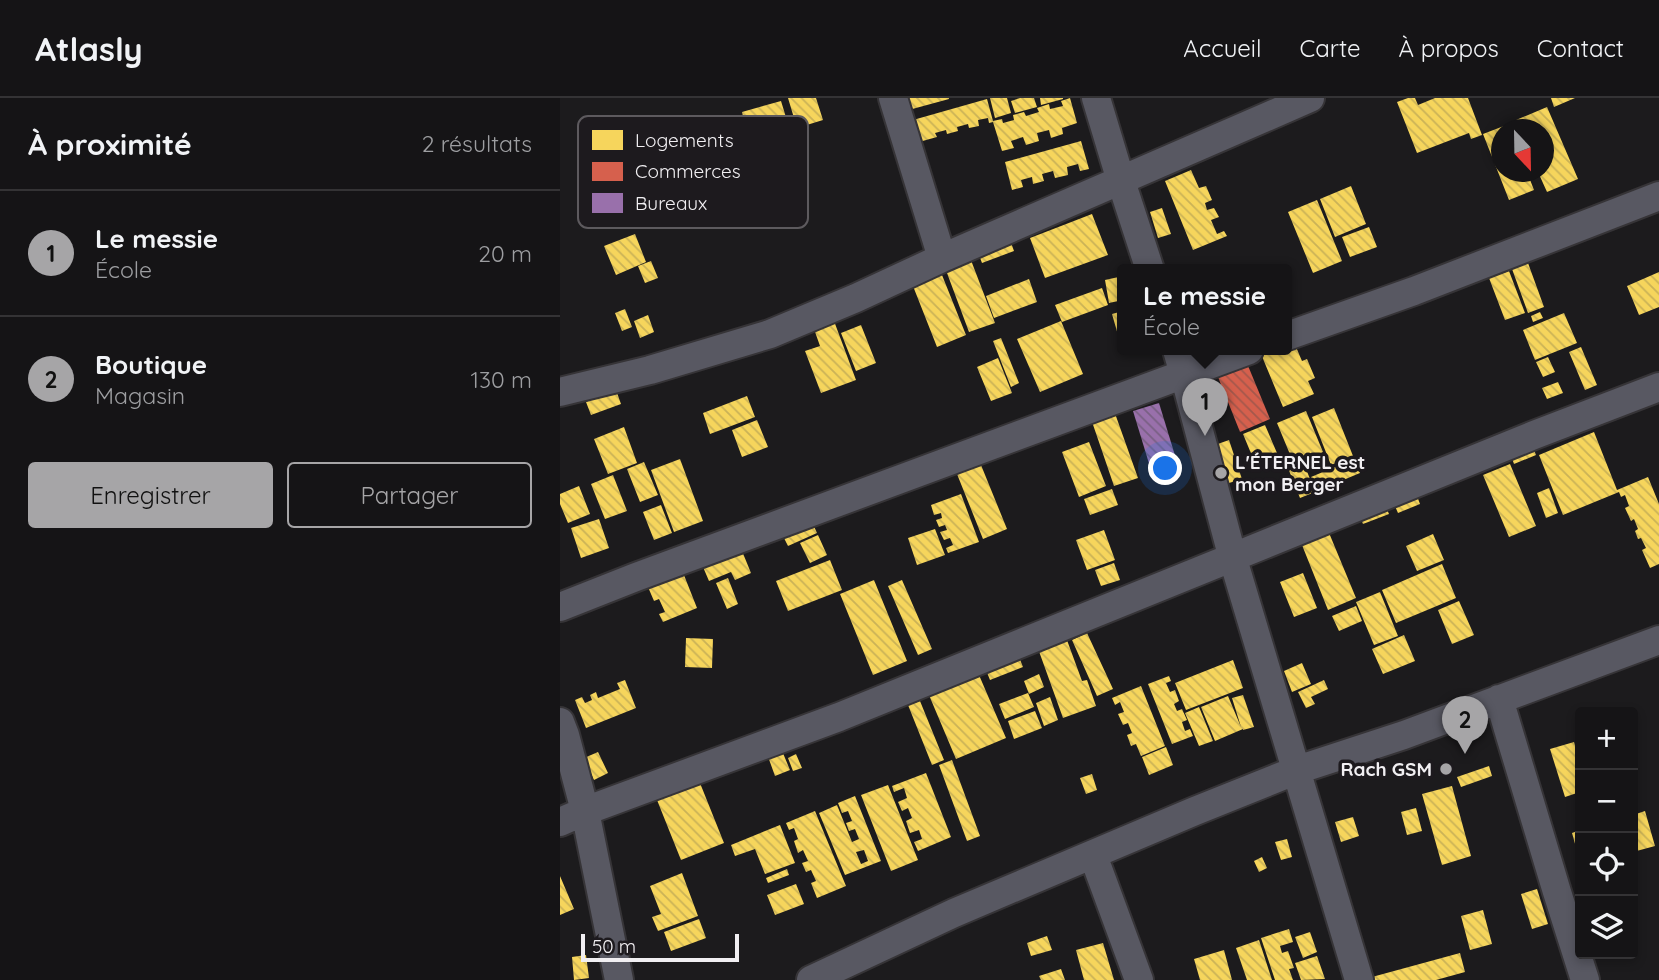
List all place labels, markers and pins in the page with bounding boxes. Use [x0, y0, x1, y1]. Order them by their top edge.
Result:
pin: 1 [1182, 378, 1228, 436]
place label: L'ÉTERNEL est mon Berger [1235, 450, 1365, 496]
marker: L'ÉTERNEL est mon Berger [1213, 465, 1229, 481]
pin: 2 [1442, 696, 1488, 754]
place label: Rach GSM [1340, 757, 1432, 781]
marker: Rach GSM [1438, 761, 1454, 777]

